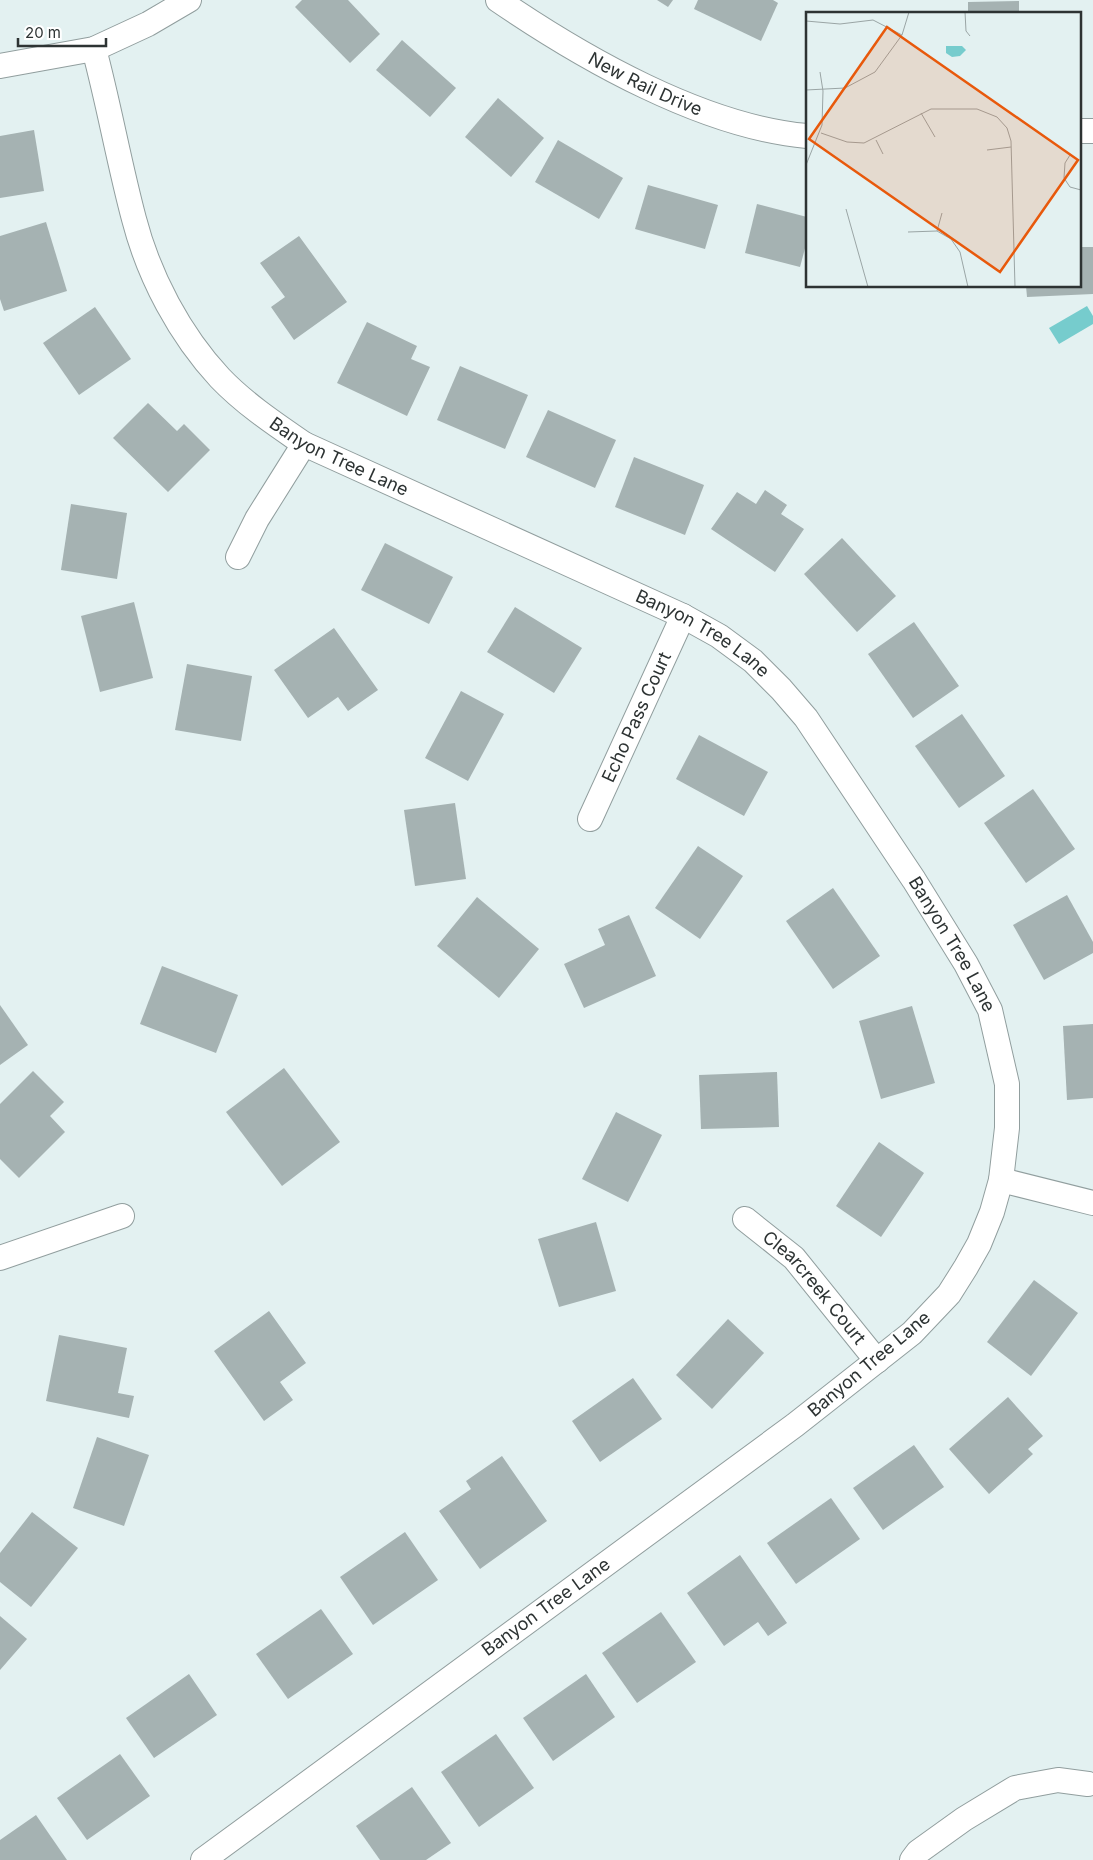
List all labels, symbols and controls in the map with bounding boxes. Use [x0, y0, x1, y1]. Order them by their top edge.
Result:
inset map [806, 12, 1080, 288]
scale bar [18, 15, 105, 47]
text: 20 m [25, 23, 61, 42]
street label: New Rail Drive [585, 48, 705, 120]
street label: Banyon Tree Lane [266, 412, 412, 500]
street label: Banyon Tree Lane [632, 585, 774, 681]
street label: Echo Pass Court [597, 648, 675, 785]
street label: Banyon Tree Lane [904, 873, 1000, 1015]
street label: Clearcreek Court [759, 1226, 870, 1348]
street label: Banyon Tree Lane [803, 1306, 934, 1421]
street label: Banyon Tree Lane [478, 1553, 614, 1660]

